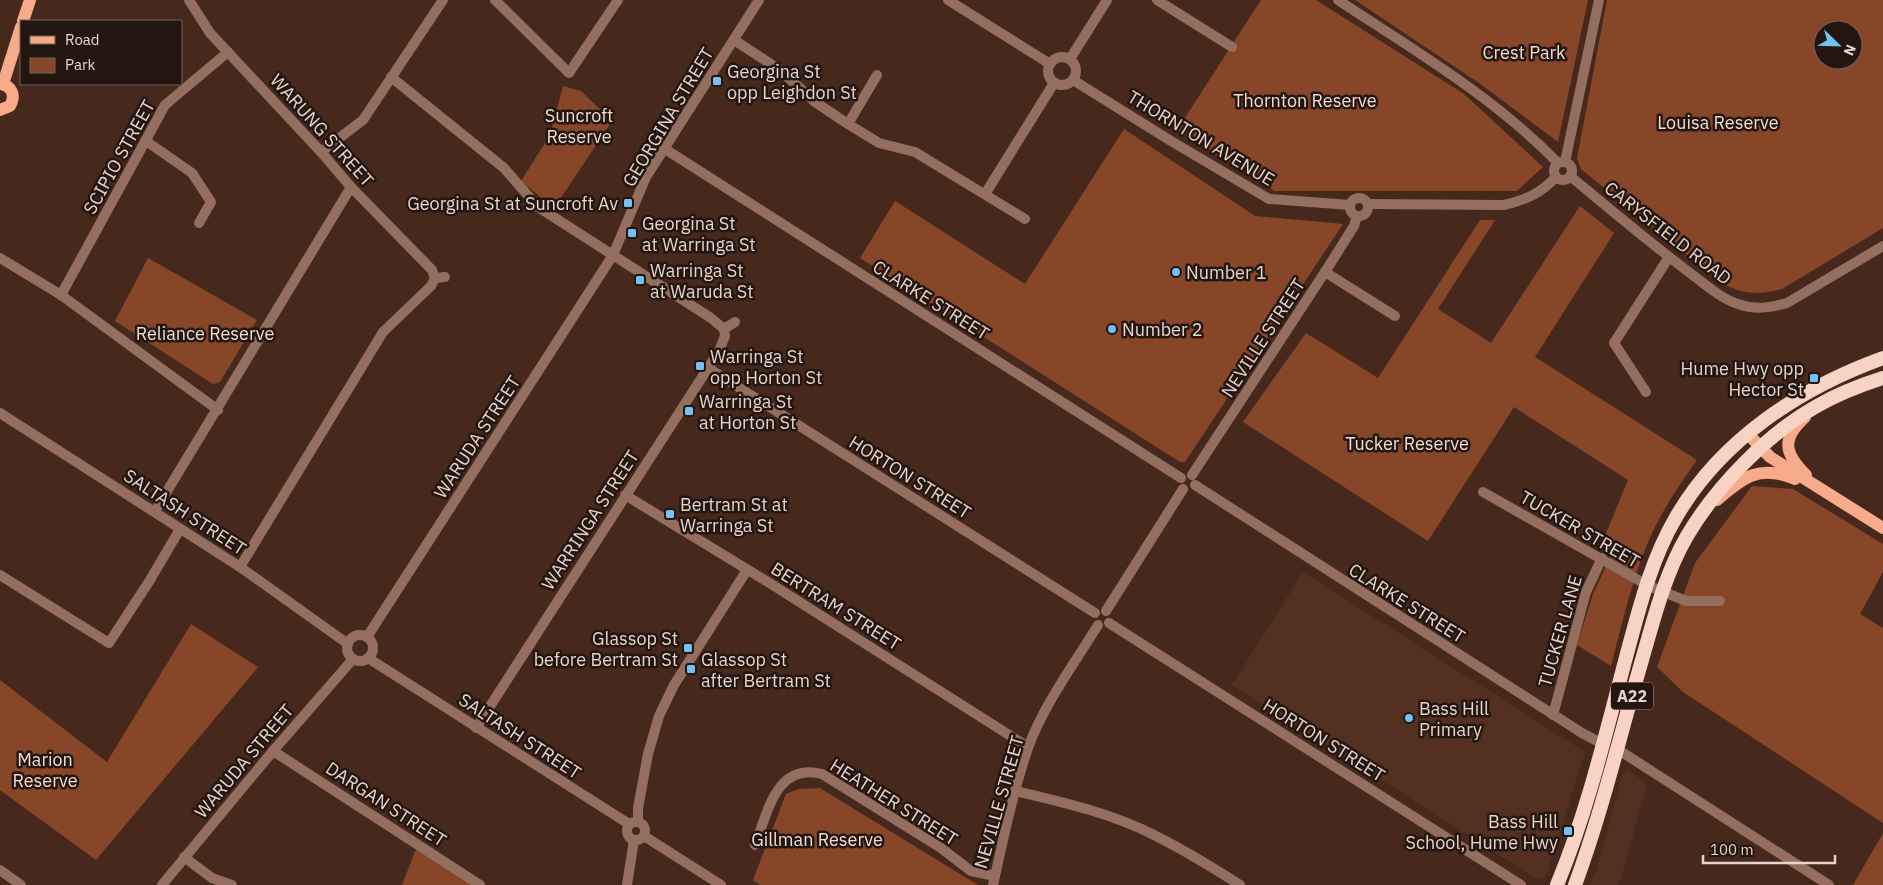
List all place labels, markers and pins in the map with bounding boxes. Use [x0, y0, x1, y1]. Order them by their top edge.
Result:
place label: Georgina St opp Leighdon St [727, 60, 857, 104]
marker: Georgina St opp Leighdon St [711, 75, 723, 87]
place label: Georgina St at Suncroft Av [407, 192, 618, 215]
marker: Georgina St at Suncroft Av [622, 197, 634, 209]
place label: Georgina St at Warringa St [642, 212, 756, 256]
marker: Georgina St at Warringa St [626, 227, 638, 239]
place label: Warringa St at Waruda St [650, 259, 754, 303]
place label: Number 1 [1186, 261, 1267, 284]
marker: Number 1 [1170, 266, 1182, 278]
marker: Warringa St at Waruda St [634, 274, 646, 286]
place label: Number 2 [1122, 318, 1203, 341]
marker: Number 2 [1106, 323, 1118, 335]
place label: Warringa St opp Horton St [710, 345, 822, 389]
place label: Hume Hwy opp Hector St [1680, 357, 1804, 401]
marker: Warringa St opp Horton St [694, 360, 706, 372]
marker: Hume Hwy opp Hector St [1808, 372, 1820, 384]
place label: Warringa St at Horton St [699, 390, 796, 434]
marker: Warringa St at Horton St [683, 405, 695, 417]
place label: Bertram St at Warringa St [680, 493, 788, 537]
marker: Bertram St at Warringa St [664, 508, 676, 520]
place label: Glassop St before Bertram St [534, 627, 678, 671]
marker: Glassop St before Bertram St [682, 642, 694, 654]
place label: Glassop St after Bertram St [701, 648, 831, 692]
marker: Glassop St after Bertram St [685, 663, 697, 675]
place label: Bass Hill Primary [1419, 697, 1489, 741]
marker: Bass Hill Primary [1403, 712, 1415, 724]
place label: Bass Hill School, Hume Hwy [1406, 810, 1558, 854]
marker: Bass Hill School, Hume Hwy [1562, 825, 1574, 837]

